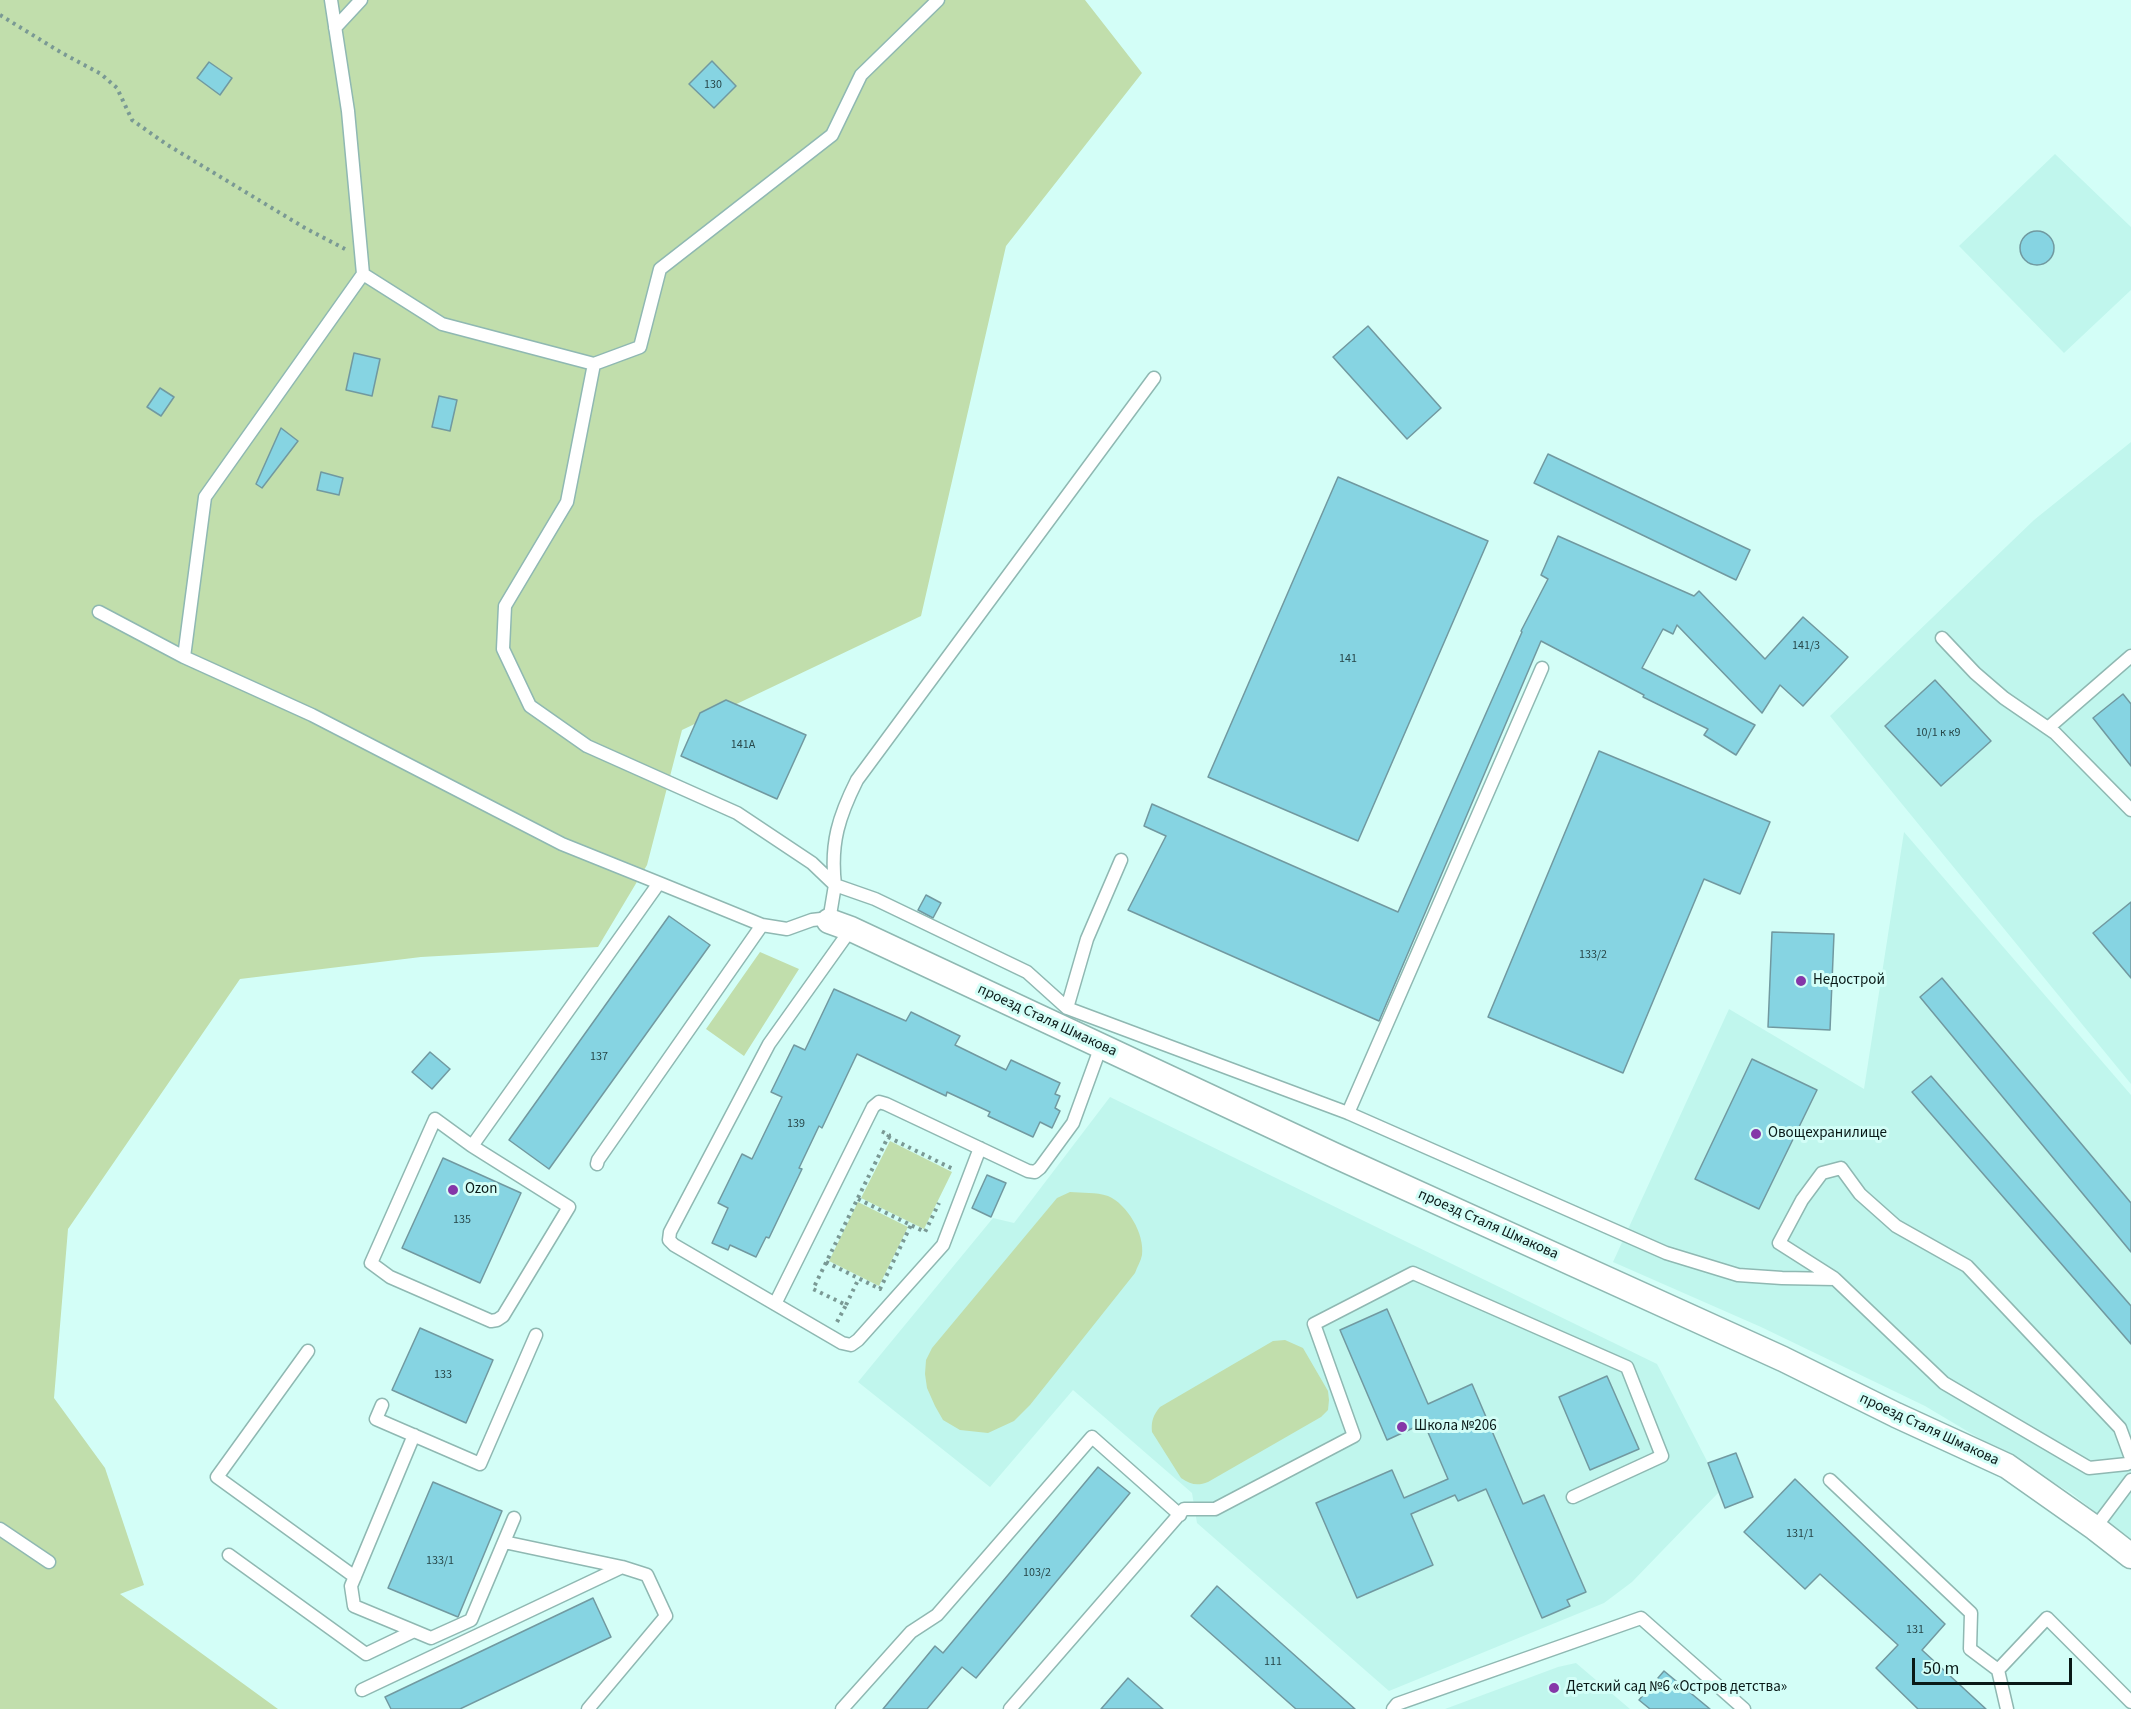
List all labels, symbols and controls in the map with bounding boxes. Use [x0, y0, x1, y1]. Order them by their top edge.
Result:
house number: 130 [704, 78, 722, 92]
house number: 141/3 [1792, 639, 1820, 653]
house number: 141 [1339, 652, 1357, 666]
house number: 10/1 к к9 [1916, 726, 1960, 740]
house number: 141А [731, 738, 755, 752]
house number: 133/2 [1579, 948, 1607, 962]
place label: Недострой [1813, 972, 1885, 990]
marker: Недострой [1794, 974, 1808, 988]
street label: проезд Сталя Шмакова [974, 981, 1120, 1061]
house number: 137 [590, 1050, 608, 1064]
house number: 139 [787, 1117, 805, 1131]
place label: Овощехранилище [1768, 1125, 1887, 1143]
marker: Овощехранилище [1749, 1127, 1763, 1141]
place label: Ozon [465, 1181, 497, 1199]
marker: Ozon [446, 1183, 460, 1197]
street label: проезд Сталя Шмакова [1415, 1186, 1561, 1264]
house number: 135 [453, 1213, 471, 1227]
house number: 133 [434, 1368, 452, 1382]
street label: проезд Сталя Шмакова [1856, 1390, 2002, 1470]
place label: Школа №206 [1414, 1418, 1497, 1436]
marker: Школа №206 [1395, 1420, 1409, 1434]
house number: 131/1 [1786, 1527, 1814, 1541]
house number: 133/1 [426, 1554, 454, 1568]
house number: 103/2 [1023, 1566, 1051, 1580]
house number: 131 [1906, 1623, 1924, 1637]
scale bar [1915, 1646, 2076, 1684]
house number: 111 [1264, 1655, 1282, 1669]
text: 50 m [1923, 1656, 1959, 1681]
place label: Детский сад №6 «Остров детства» [1566, 1679, 1787, 1697]
marker: Детский сад №6 «Остров детства» [1547, 1681, 1561, 1695]

